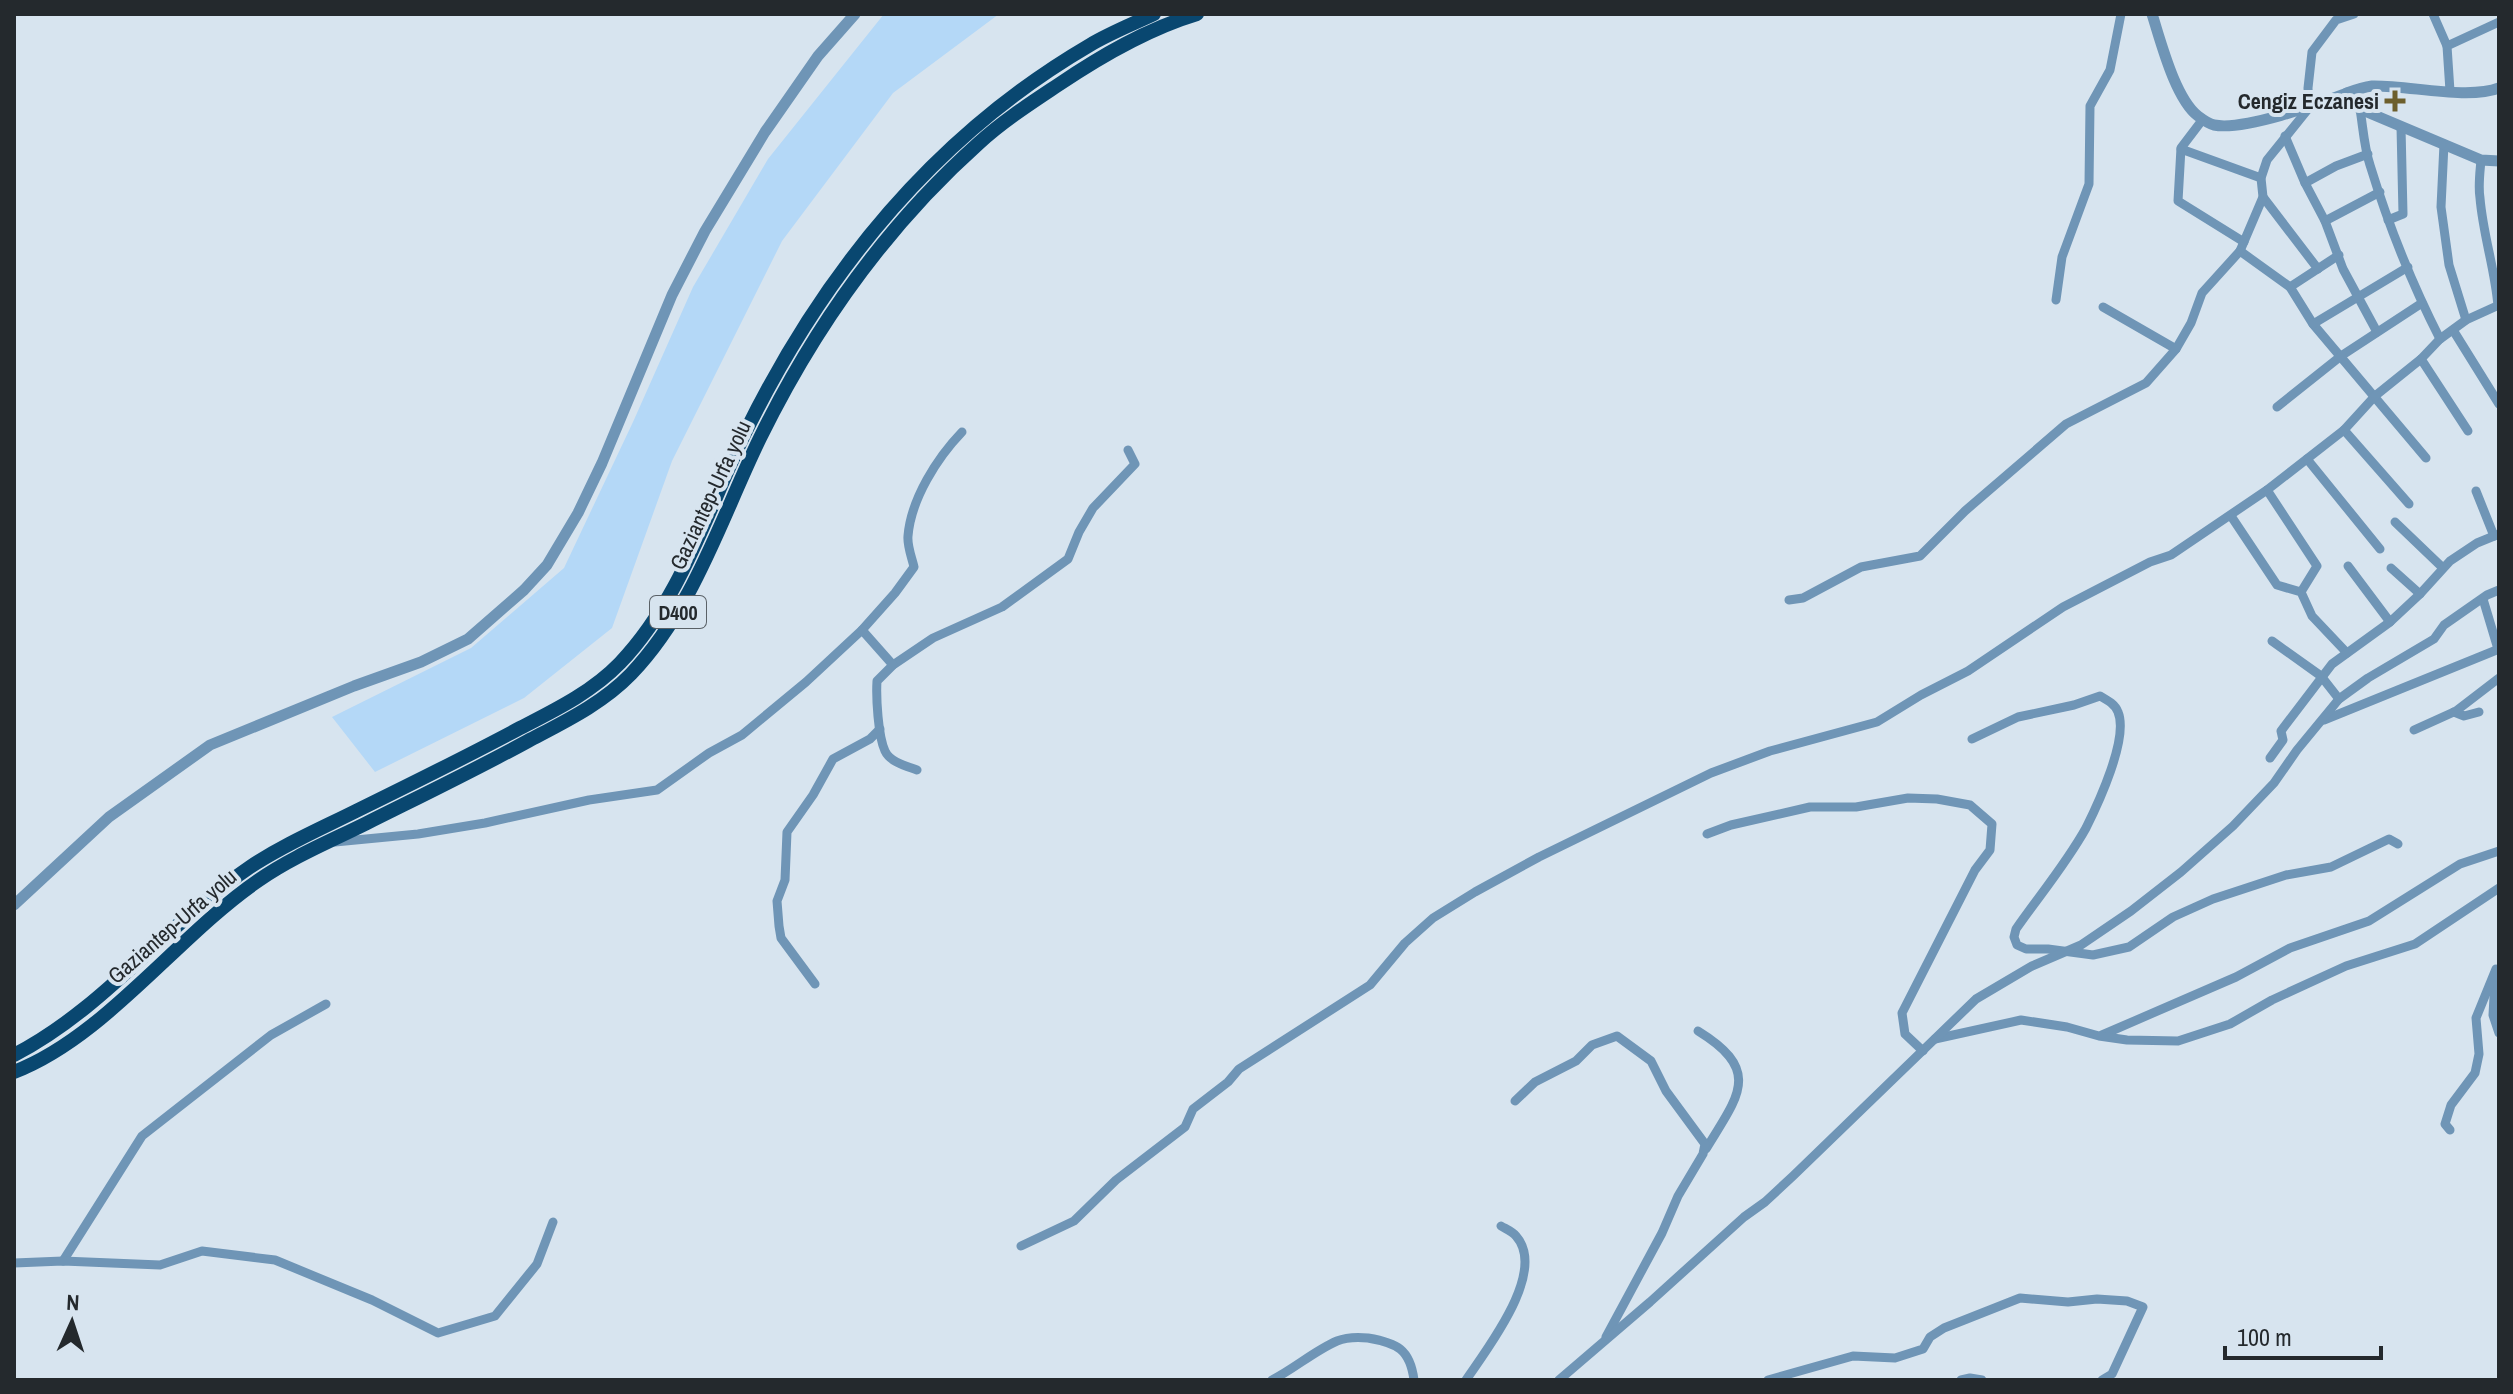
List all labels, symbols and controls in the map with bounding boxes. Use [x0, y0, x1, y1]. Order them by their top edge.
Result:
place label: Cengiz Eczanesi [2238, 86, 2379, 116]
marker: Cengiz Eczanesi [2386, 92, 2404, 110]
street label: Gaziantep-Urfa yolu [662, 416, 758, 574]
road number: D400 [650, 596, 706, 628]
street label: Gaziantep-Urfa yolu [101, 862, 243, 990]
north arrow [32, 1282, 112, 1362]
text: N [66, 1287, 80, 1317]
scale bar [2225, 1310, 2381, 1360]
text: 100 m [2237, 1321, 2292, 1353]

